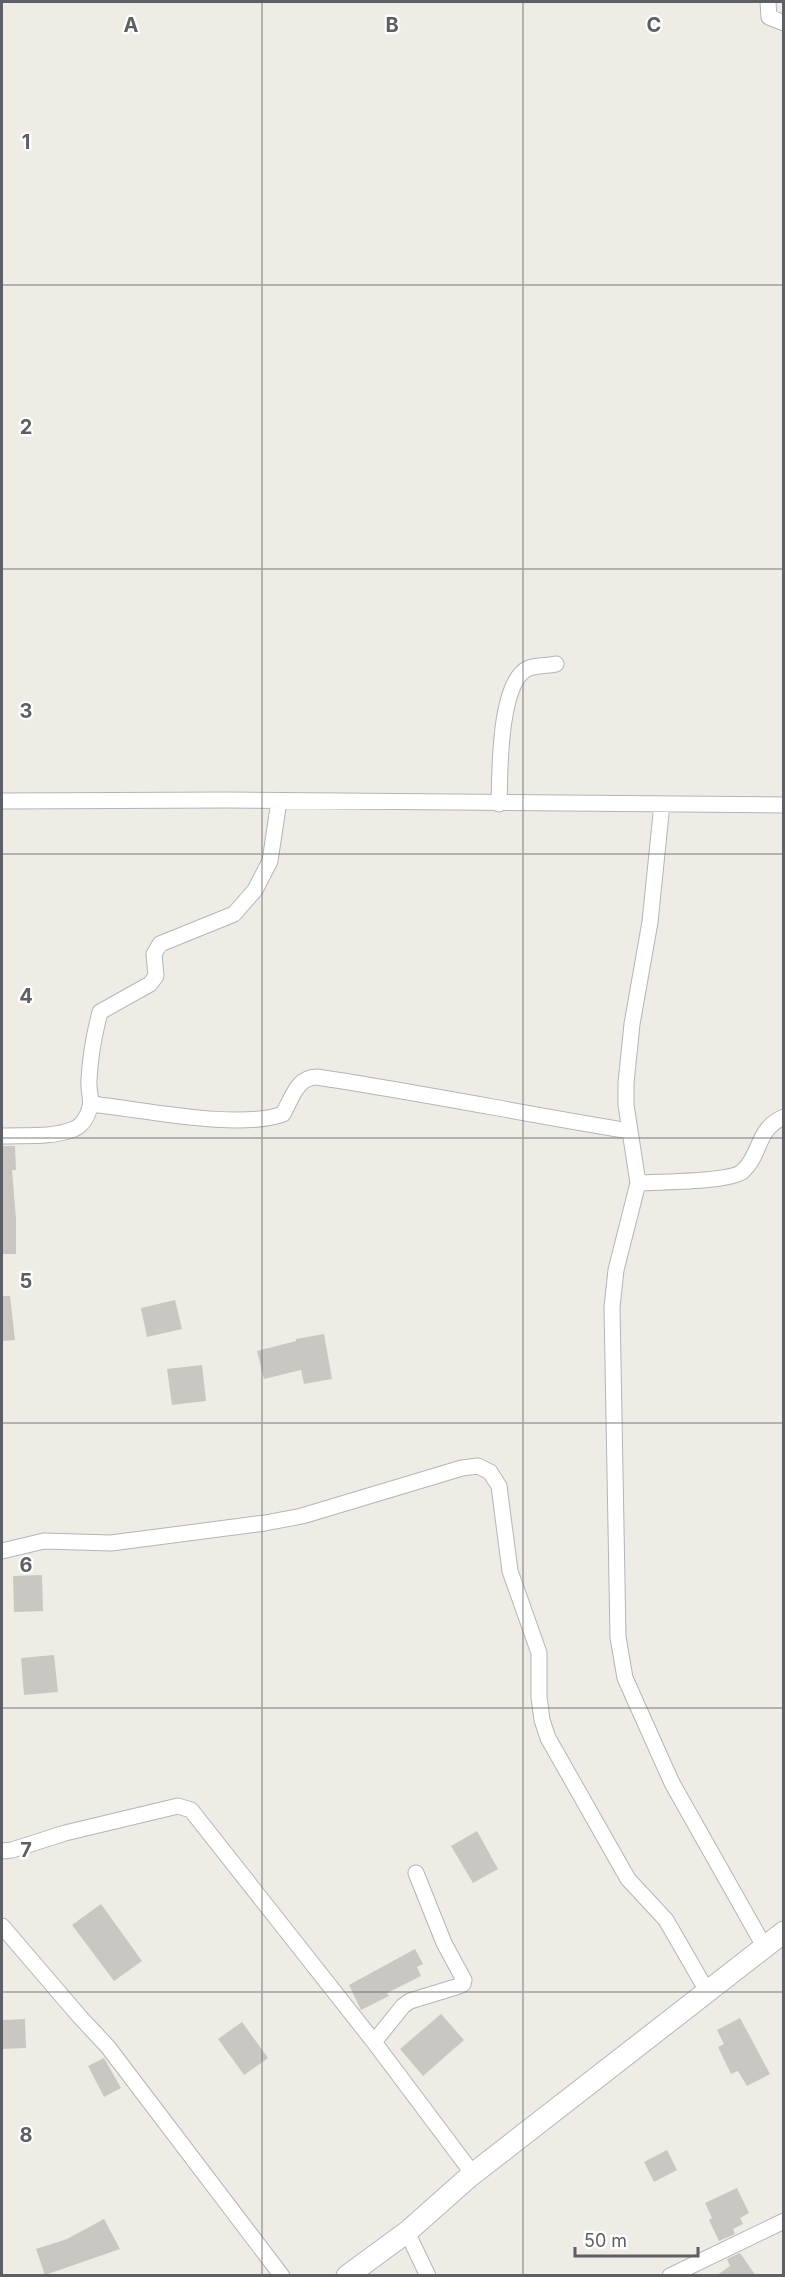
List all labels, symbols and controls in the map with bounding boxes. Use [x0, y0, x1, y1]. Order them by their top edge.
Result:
text: A [124, 13, 139, 37]
text: B [385, 13, 399, 37]
text: C [647, 13, 661, 37]
text: 1 [22, 130, 30, 154]
text: 2 [20, 415, 32, 439]
text: 3 [20, 699, 32, 723]
text: 4 [19, 984, 33, 1008]
text: 5 [20, 1269, 32, 1293]
text: 6 [20, 1553, 33, 1577]
text: 7 [20, 1838, 32, 1862]
text: 8 [19, 2123, 33, 2147]
scale bar [575, 2220, 698, 2258]
text: 50 m [584, 2230, 627, 2251]

